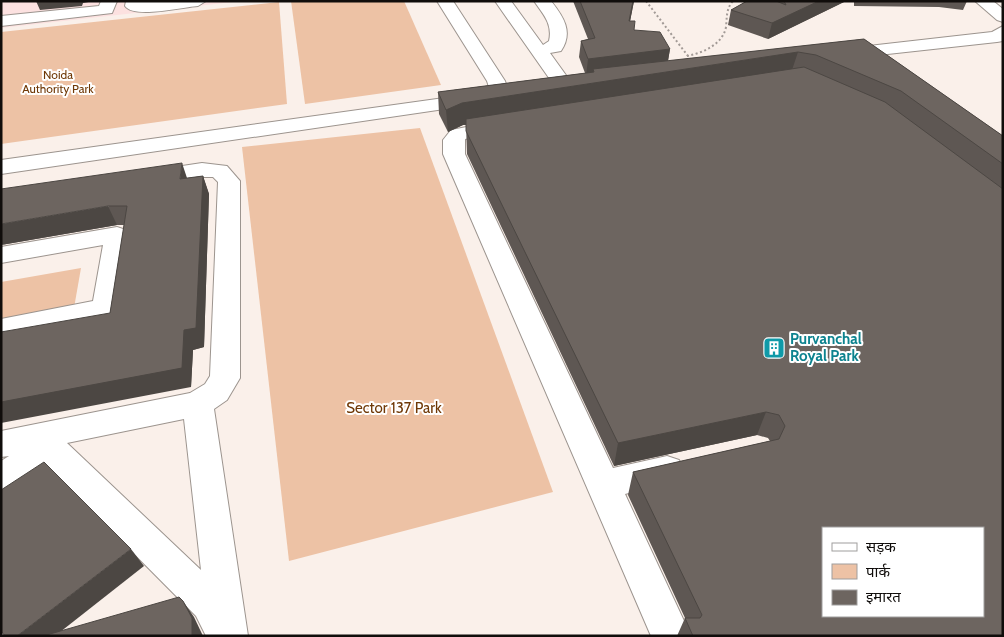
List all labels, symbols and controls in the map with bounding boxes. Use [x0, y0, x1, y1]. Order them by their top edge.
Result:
park label: Noida Authority Park [22, 67, 94, 96]
place label: Purvanchal Royal Park [790, 330, 862, 365]
building icon: Purvanchal Royal Park [762, 336, 786, 360]
park label: Sector 137 Park [346, 399, 442, 417]
legend [822, 527, 984, 617]
text: सड़क [866, 538, 896, 556]
text: पार्क [866, 563, 890, 581]
text: इमारत [866, 588, 901, 606]

